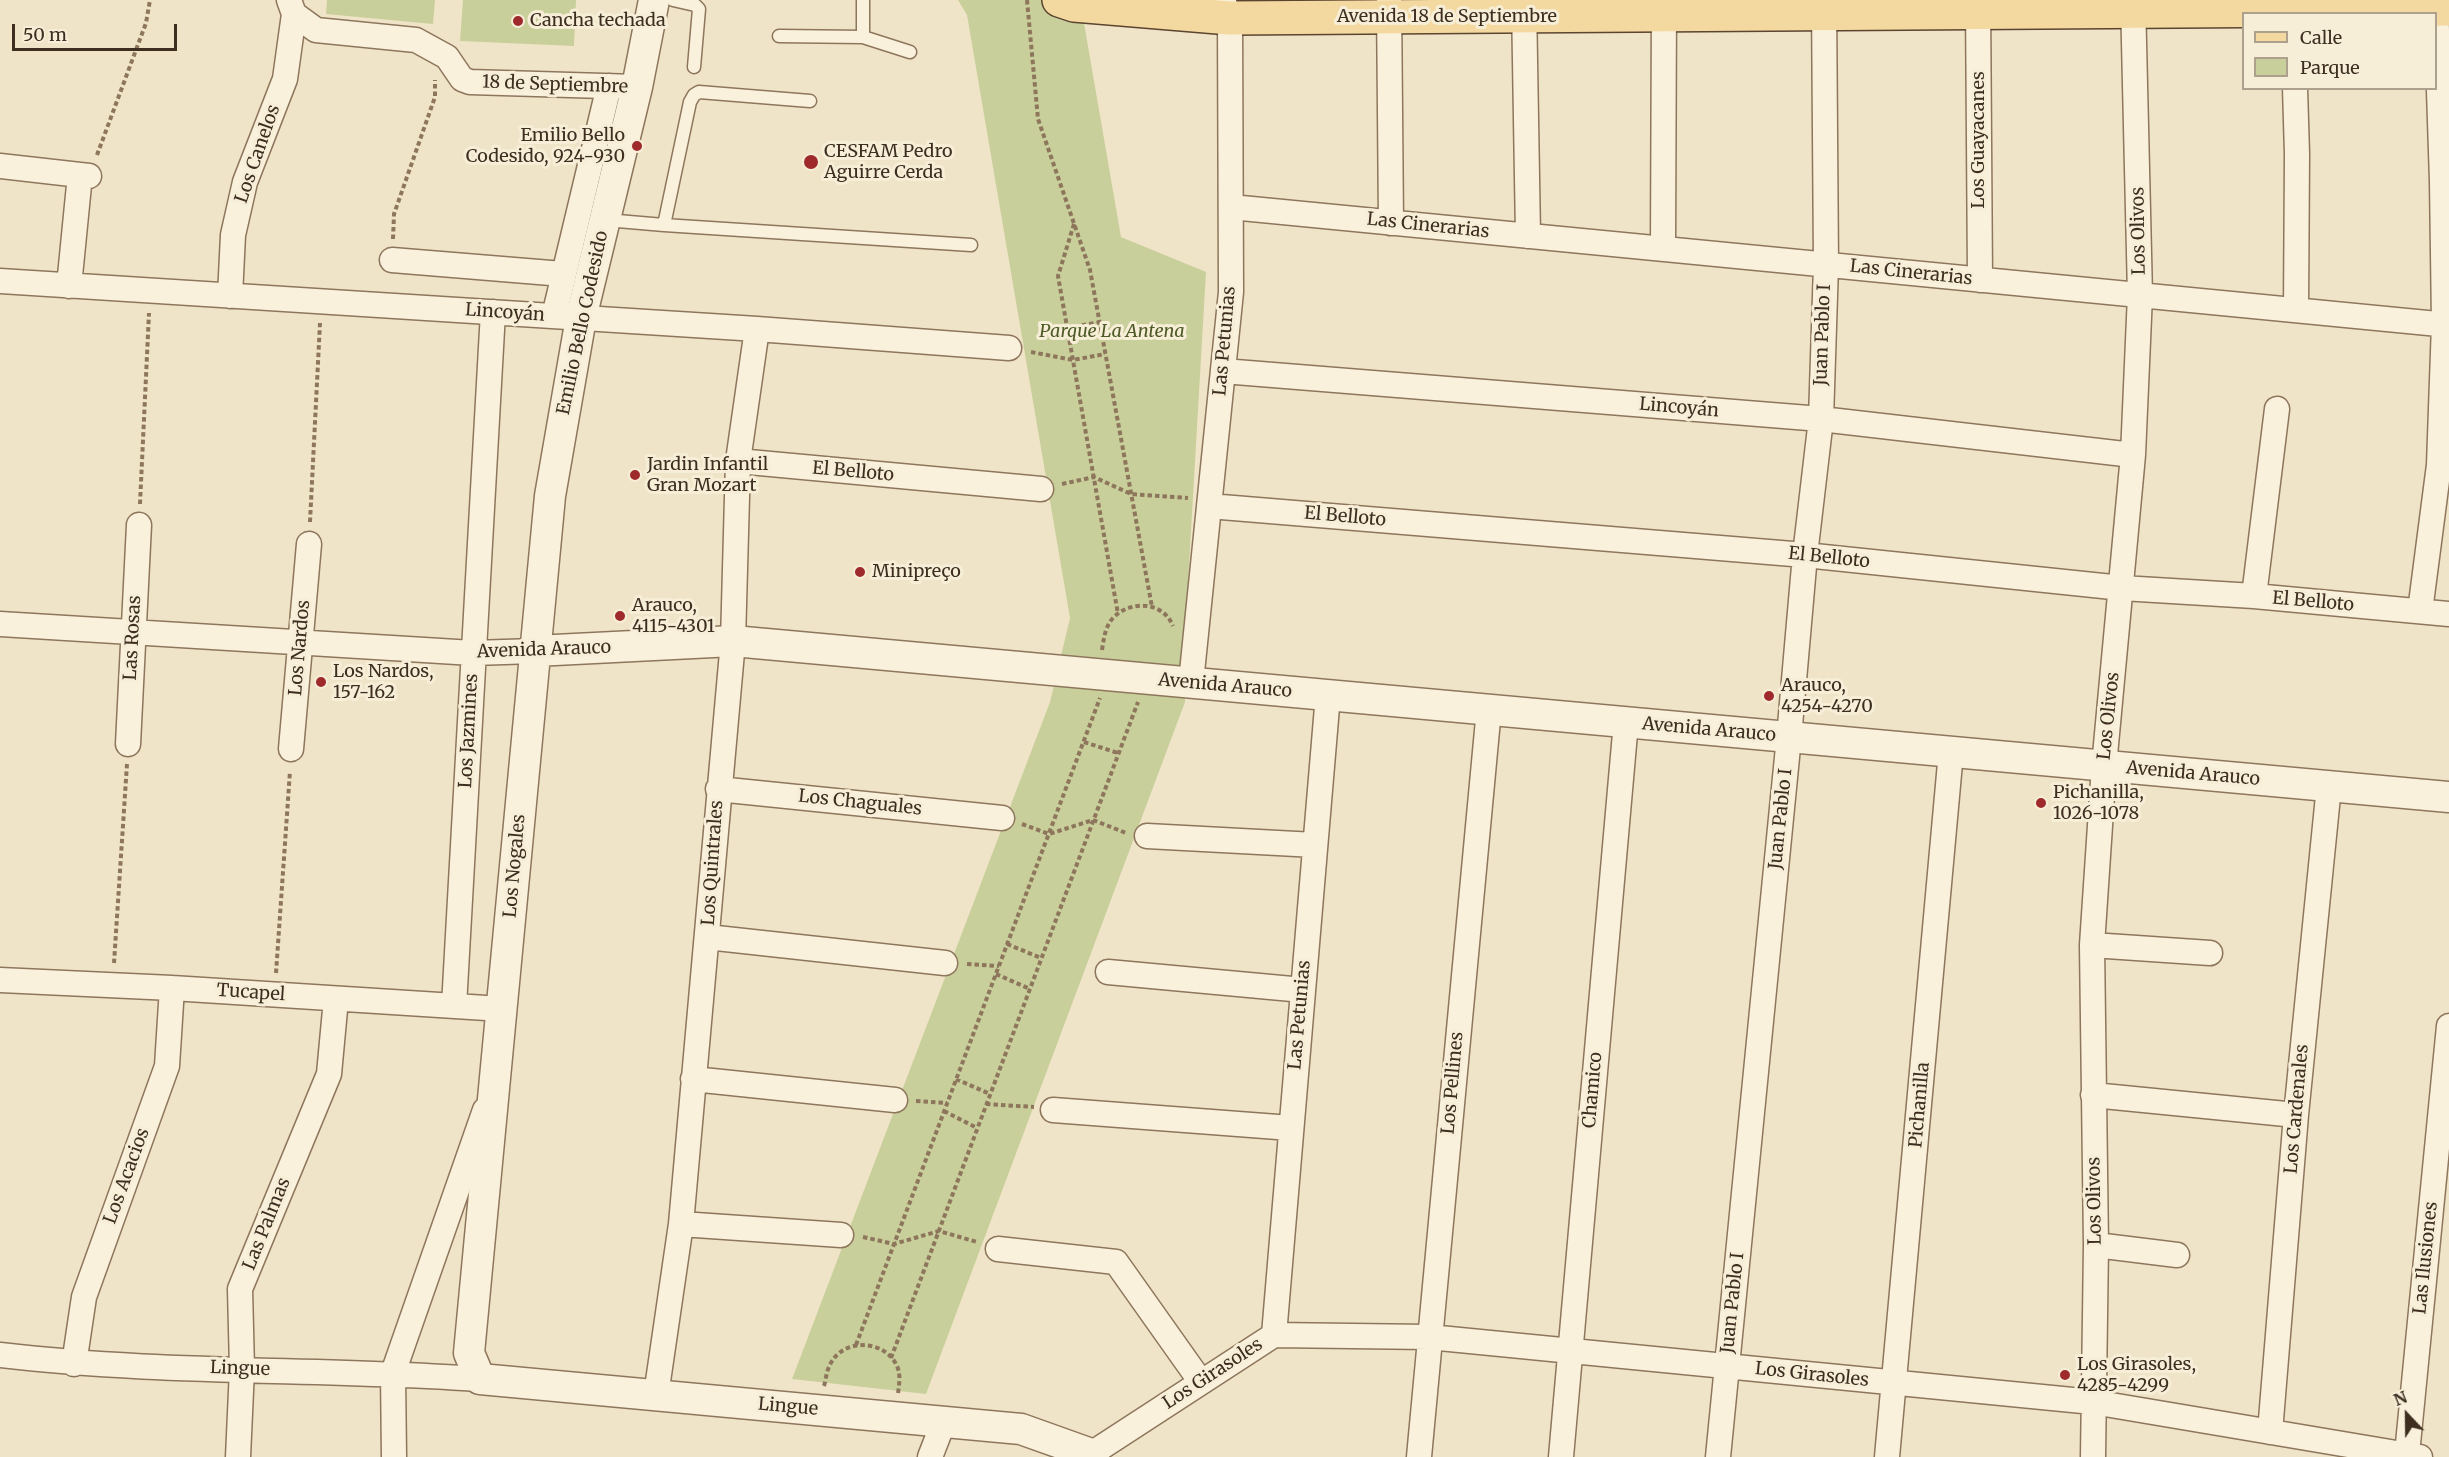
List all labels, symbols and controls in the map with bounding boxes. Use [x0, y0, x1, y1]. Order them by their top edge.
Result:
street label: Avenida 18 de Septiembre [1337, 6, 1557, 28]
place label: Cancha techada [530, 10, 666, 32]
scale bar [15, 12, 180, 50]
legend [2242, 12, 2437, 90]
marker: Cancha techada [511, 14, 525, 28]
text: 50 m [23, 23, 67, 46]
text: Calle [2300, 26, 2342, 49]
text: Parque [2300, 56, 2360, 79]
street label: Los Guayacanes [1968, 71, 1990, 209]
street label: 18 de Septiembre [481, 72, 629, 98]
street label: Los Canelos [231, 102, 285, 206]
place label: Emilio Bello Codesido, 924-930 [466, 125, 625, 168]
marker: Emilio Bello Codesido, 924-930 [630, 139, 644, 153]
place label: CESFAM Pedro Aguirre Cerda [824, 141, 952, 184]
marker: CESFAM Pedro Aguirre Cerda [802, 153, 820, 171]
street label: Los Olivos [2127, 187, 2151, 275]
street label: Las Cinerarias [1366, 209, 1490, 243]
street label: Emilio Bello Codesido [553, 229, 613, 417]
street label: Las Cinerarias [1849, 256, 1973, 290]
street label: Juan Pablo I [1810, 284, 1836, 386]
street label: Las Petunias [1209, 285, 1241, 397]
street label: Lincoyán [464, 299, 546, 327]
park label: Parque La Antena [1039, 321, 1185, 343]
street label: Lincoyán [1638, 394, 1720, 422]
place label: Jardin Infantil Gran Mozart [647, 454, 768, 496]
street label: El Belloto [811, 458, 895, 486]
marker: Jardin Infantil Gran Mozart [628, 468, 642, 482]
street label: El Belloto [1303, 503, 1387, 531]
street label: El Belloto [1787, 543, 1871, 573]
place label: Minipreço [872, 561, 961, 583]
marker: Minipreço [853, 565, 867, 579]
street label: El Belloto [2271, 588, 2355, 616]
street label: Las Rosas [120, 595, 146, 681]
place label: Arauco, 4115-4301 [632, 595, 715, 638]
street label: Los Nardos [285, 599, 315, 697]
marker: Arauco, 4115-4301 [613, 609, 627, 623]
street label: Avenida Arauco [477, 637, 611, 663]
place label: Los Nardos, 157-162 [333, 661, 434, 704]
street label: Avenida Arauco [1157, 669, 1293, 703]
street label: Los Olivos [2094, 671, 2124, 761]
street label: Los Jazmines [455, 673, 483, 789]
marker: Los Nardos, 157-162 [314, 675, 328, 689]
place label: Arauco, 4254-4270 [1781, 675, 1873, 718]
marker: Arauco, 4254-4270 [1762, 689, 1776, 703]
street label: Avenida Arauco [1641, 713, 1777, 747]
street label: Avenida Arauco [2125, 757, 2261, 791]
street label: Juan Pablo I [1765, 767, 1797, 871]
place label: Pichanilla, 1026-1078 [2053, 782, 2144, 824]
street label: Los Chaguales [797, 786, 923, 820]
marker: Pichanilla, 1026-1078 [2034, 796, 2048, 810]
street label: Los Quintrales [698, 800, 728, 926]
street label: Los Nogales [500, 813, 530, 919]
street label: Las Petunias [1284, 959, 1316, 1071]
street label: Tucapel [216, 980, 286, 1006]
street label: Los Pellines [1438, 1031, 1468, 1135]
street label: Los Cardenales [2281, 1043, 2313, 1175]
street label: Chamico [1579, 1051, 1607, 1129]
street label: Pichanilla [1905, 1061, 1935, 1149]
street label: Los Acacios [100, 1125, 154, 1227]
street label: Los Olivos [2083, 1157, 2107, 1245]
street label: Las Palmas [239, 1175, 295, 1273]
street label: Las Ilusiones [2409, 1201, 2443, 1315]
street label: Juan Pablo I [1717, 1251, 1749, 1355]
street label: Los Girasoles [1159, 1334, 1267, 1414]
place label: Los Girasoles, 4285-4299 [2077, 1354, 2196, 1396]
street label: Lingue [210, 1357, 270, 1381]
street label: Los Girasoles [1754, 1358, 1870, 1392]
marker: Los Girasoles, 4285-4299 [2058, 1368, 2072, 1382]
north arrow [2377, 1385, 2437, 1445]
text: N [2391, 1387, 2410, 1410]
street label: Lingue [757, 1394, 819, 1420]

